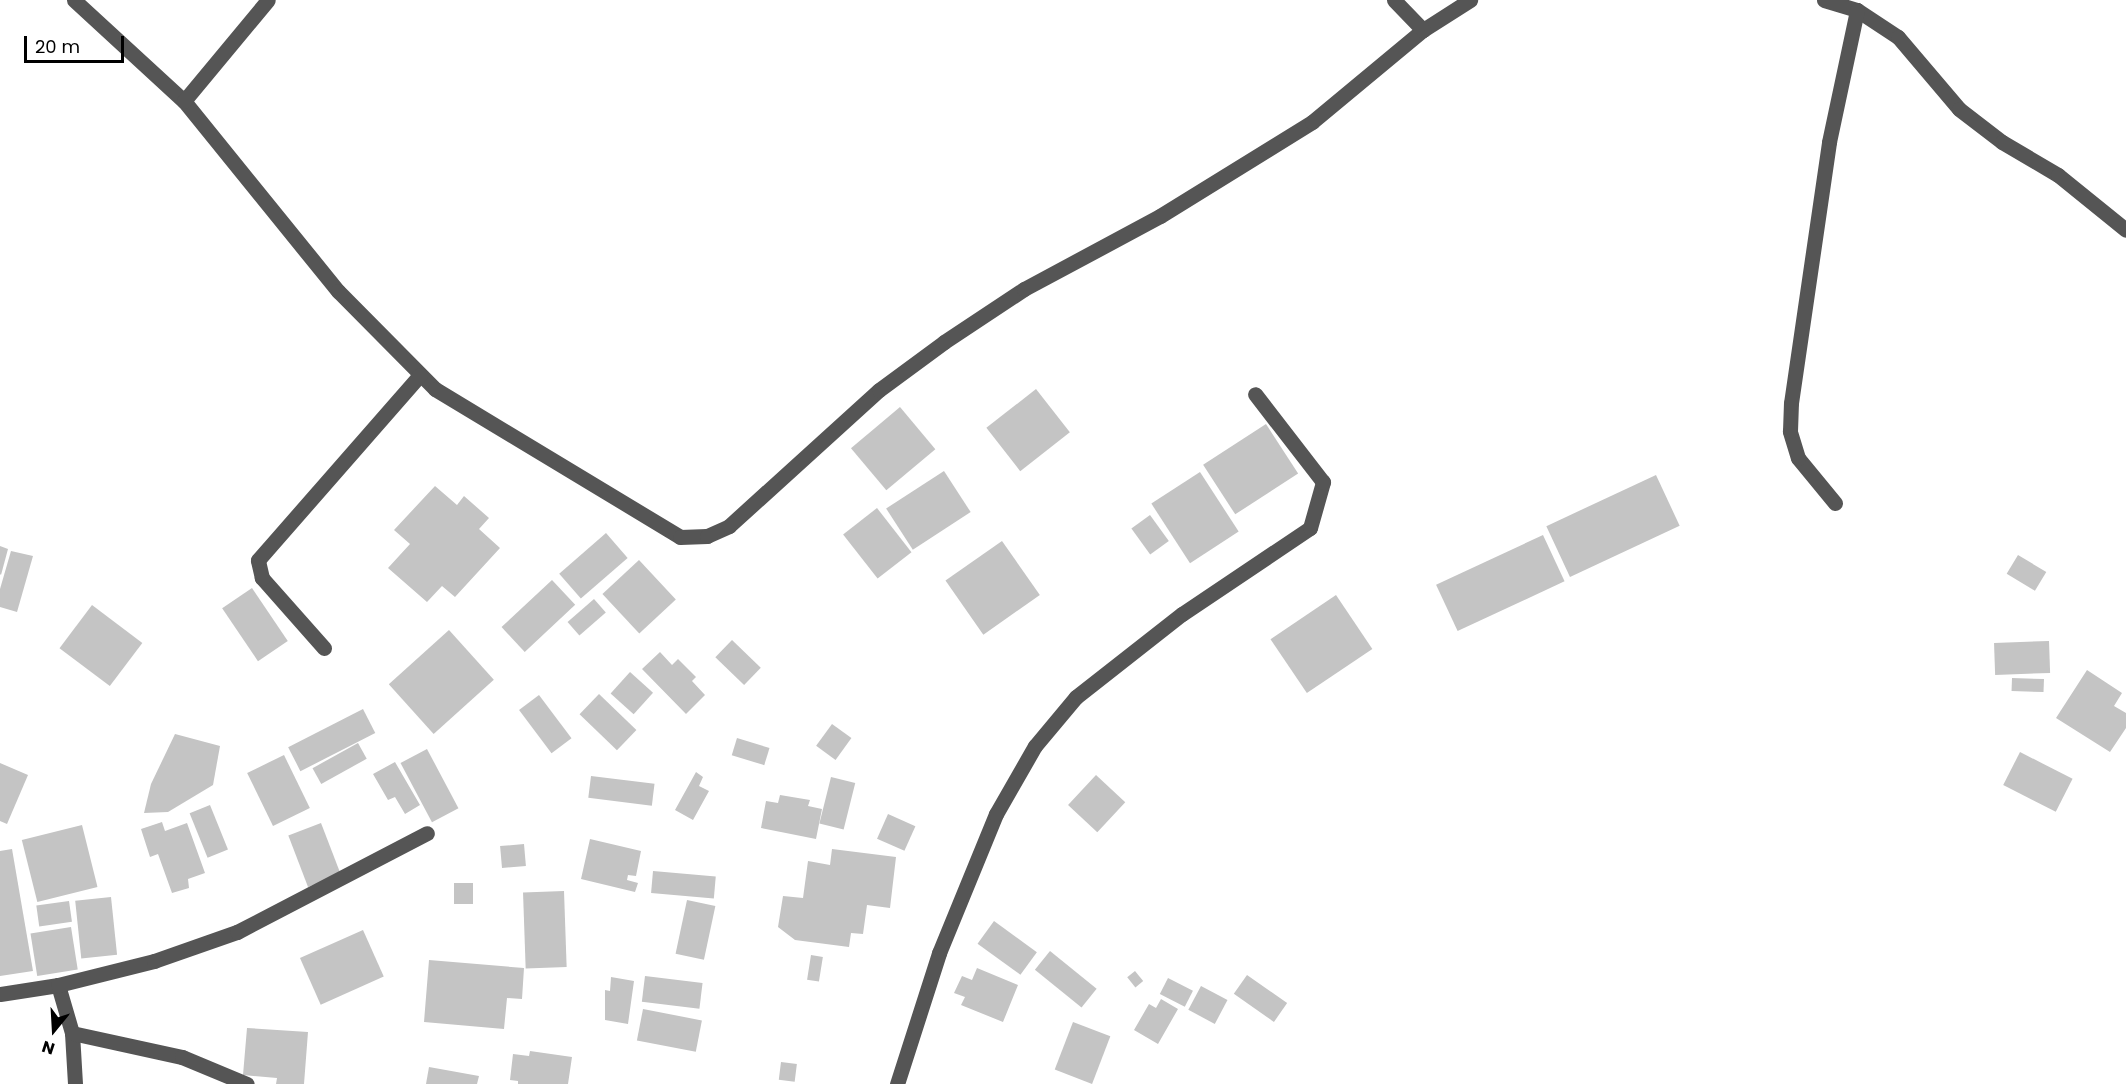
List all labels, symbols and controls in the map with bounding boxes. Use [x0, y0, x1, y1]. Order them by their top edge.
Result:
scale bar [27, 24, 128, 62]
text: 20 m [35, 34, 80, 59]
north arrow [24, 1000, 84, 1060]
text: N [39, 1035, 58, 1060]

